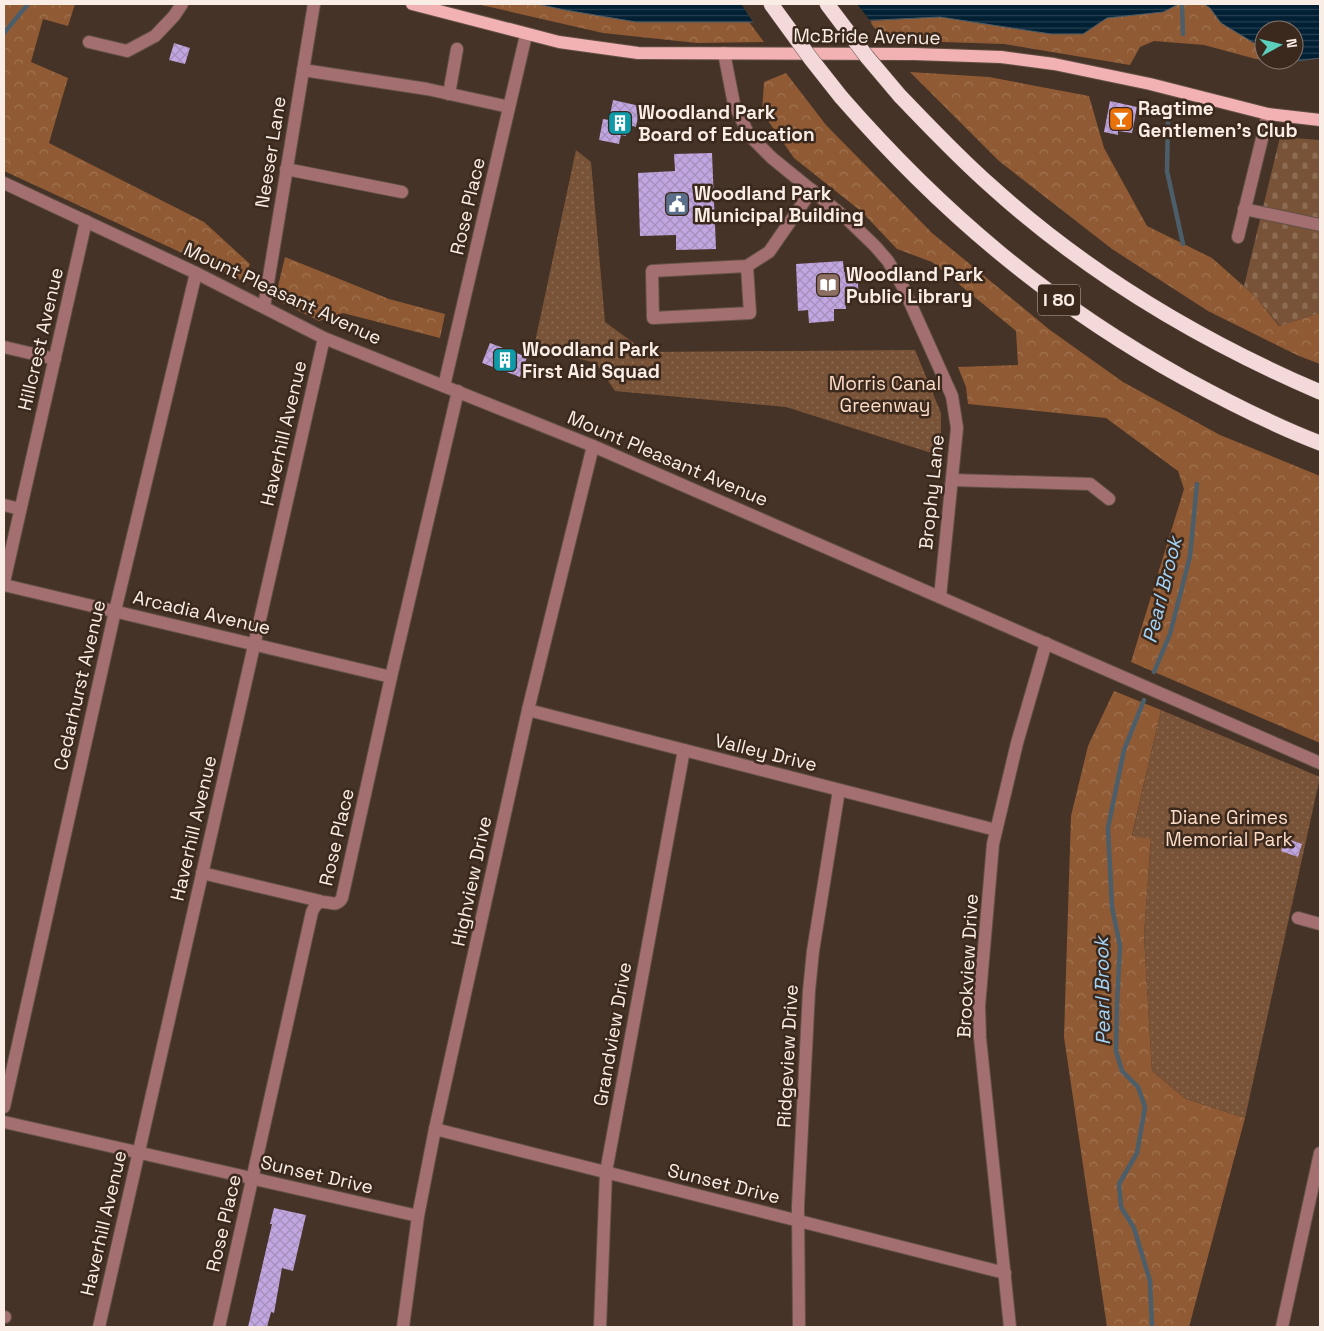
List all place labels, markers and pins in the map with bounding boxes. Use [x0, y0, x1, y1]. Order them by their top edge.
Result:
place label: Ragtime Gentlemen's Club [1138, 96, 1298, 143]
place label: Woodland Park Board of Education [638, 100, 815, 147]
bar icon: Ragtime Gentlemen's Club [1108, 106, 1134, 132]
building icon: Woodland Park Board of Education [607, 110, 633, 136]
place label: Woodland Park Municipal Building [694, 181, 864, 228]
public building icon: Woodland Park Municipal Building [664, 191, 690, 217]
place label: Woodland Park Public Library [846, 262, 984, 309]
library icon: Woodland Park Public Library [815, 272, 841, 298]
place label: Woodland Park First Aid Squad [522, 337, 660, 384]
building icon: Woodland Park First Aid Squad [492, 347, 518, 373]

